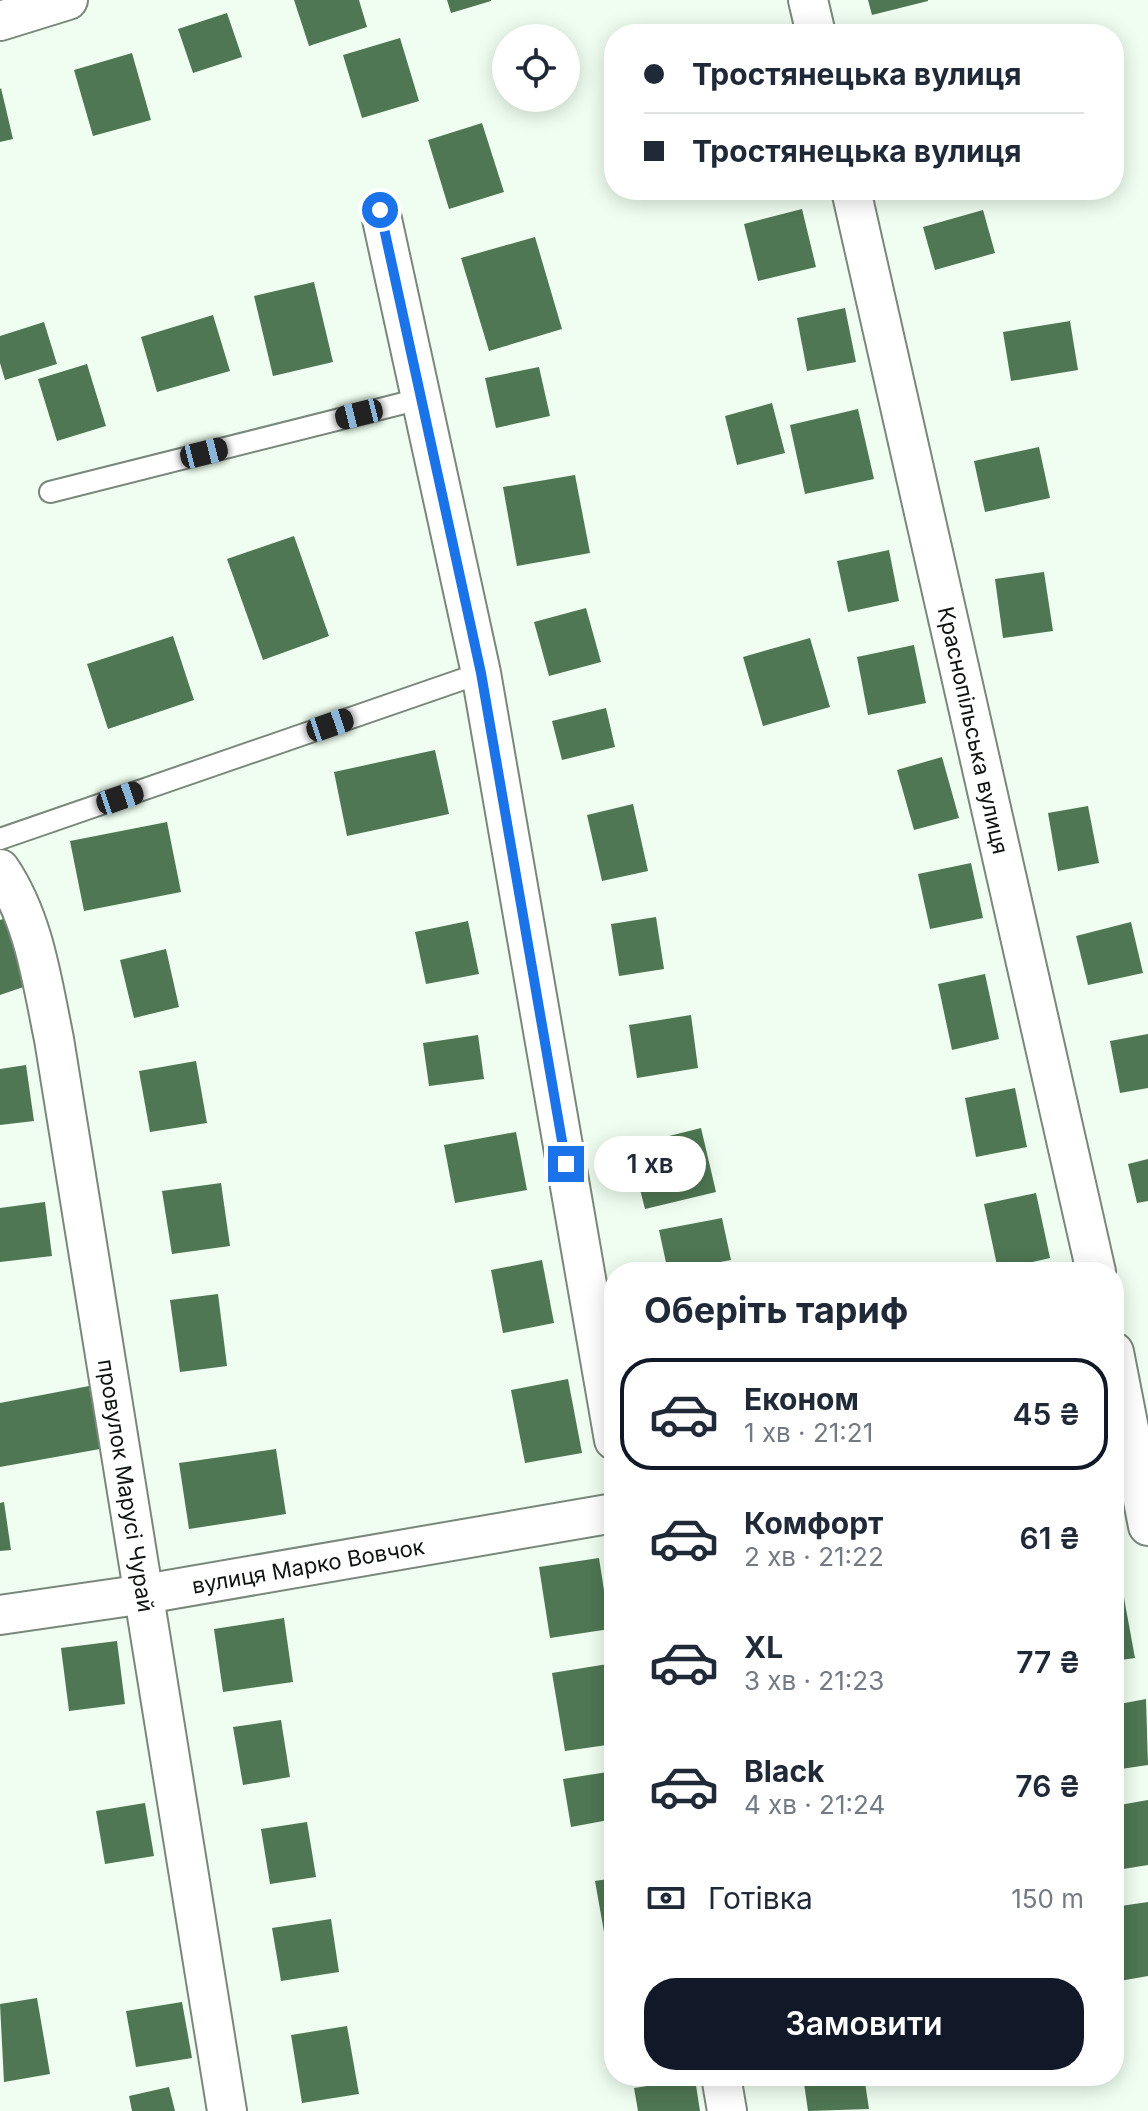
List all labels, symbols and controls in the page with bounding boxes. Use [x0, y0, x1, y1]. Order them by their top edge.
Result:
map controls [492, 24, 580, 112]
button: locate [492, 24, 580, 112]
text: Тростянецька вулиця [692, 56, 1022, 92]
text: Тростянецька вулиця [692, 133, 1022, 169]
route start [362, 192, 398, 228]
car [333, 397, 385, 431]
car [178, 436, 230, 470]
street label: Краснопільська вулиця [933, 604, 1014, 857]
car [303, 706, 357, 744]
car [93, 779, 147, 817]
callout: 1 хв [594, 1136, 706, 1192]
route end [548, 1146, 584, 1182]
text: 1 хв [626, 1148, 674, 1179]
text: Оберіть тариф [644, 1288, 908, 1332]
street label: провулок Марусі Чурай [93, 1357, 159, 1614]
icon: car [648, 1378, 720, 1450]
text: Економ [744, 1381, 859, 1417]
text: 45 ₴ [1013, 1396, 1080, 1432]
text: 1 хв · 21:21 [744, 1417, 873, 1448]
icon: car [648, 1502, 720, 1574]
text: Комфорт [744, 1505, 883, 1541]
text: 61 ₴ [1019, 1520, 1080, 1556]
street label: вулиця Марко Вовчок [190, 1533, 426, 1599]
text: 2 хв · 21:22 [744, 1541, 884, 1572]
icon: car [648, 1626, 720, 1698]
text: XL [744, 1629, 783, 1665]
text: 77 ₴ [1016, 1644, 1080, 1680]
text: 3 хв · 21:23 [744, 1665, 884, 1696]
icon: car [648, 1750, 720, 1822]
text: Black [744, 1753, 824, 1789]
text: 76 ₴ [1015, 1768, 1080, 1804]
text: 4 хв · 21:24 [744, 1789, 885, 1820]
icon: cash [644, 1876, 688, 1920]
text: Готівка [708, 1880, 813, 1916]
text: 150 m [1011, 1883, 1084, 1914]
button: Замовити [644, 1978, 1084, 2070]

